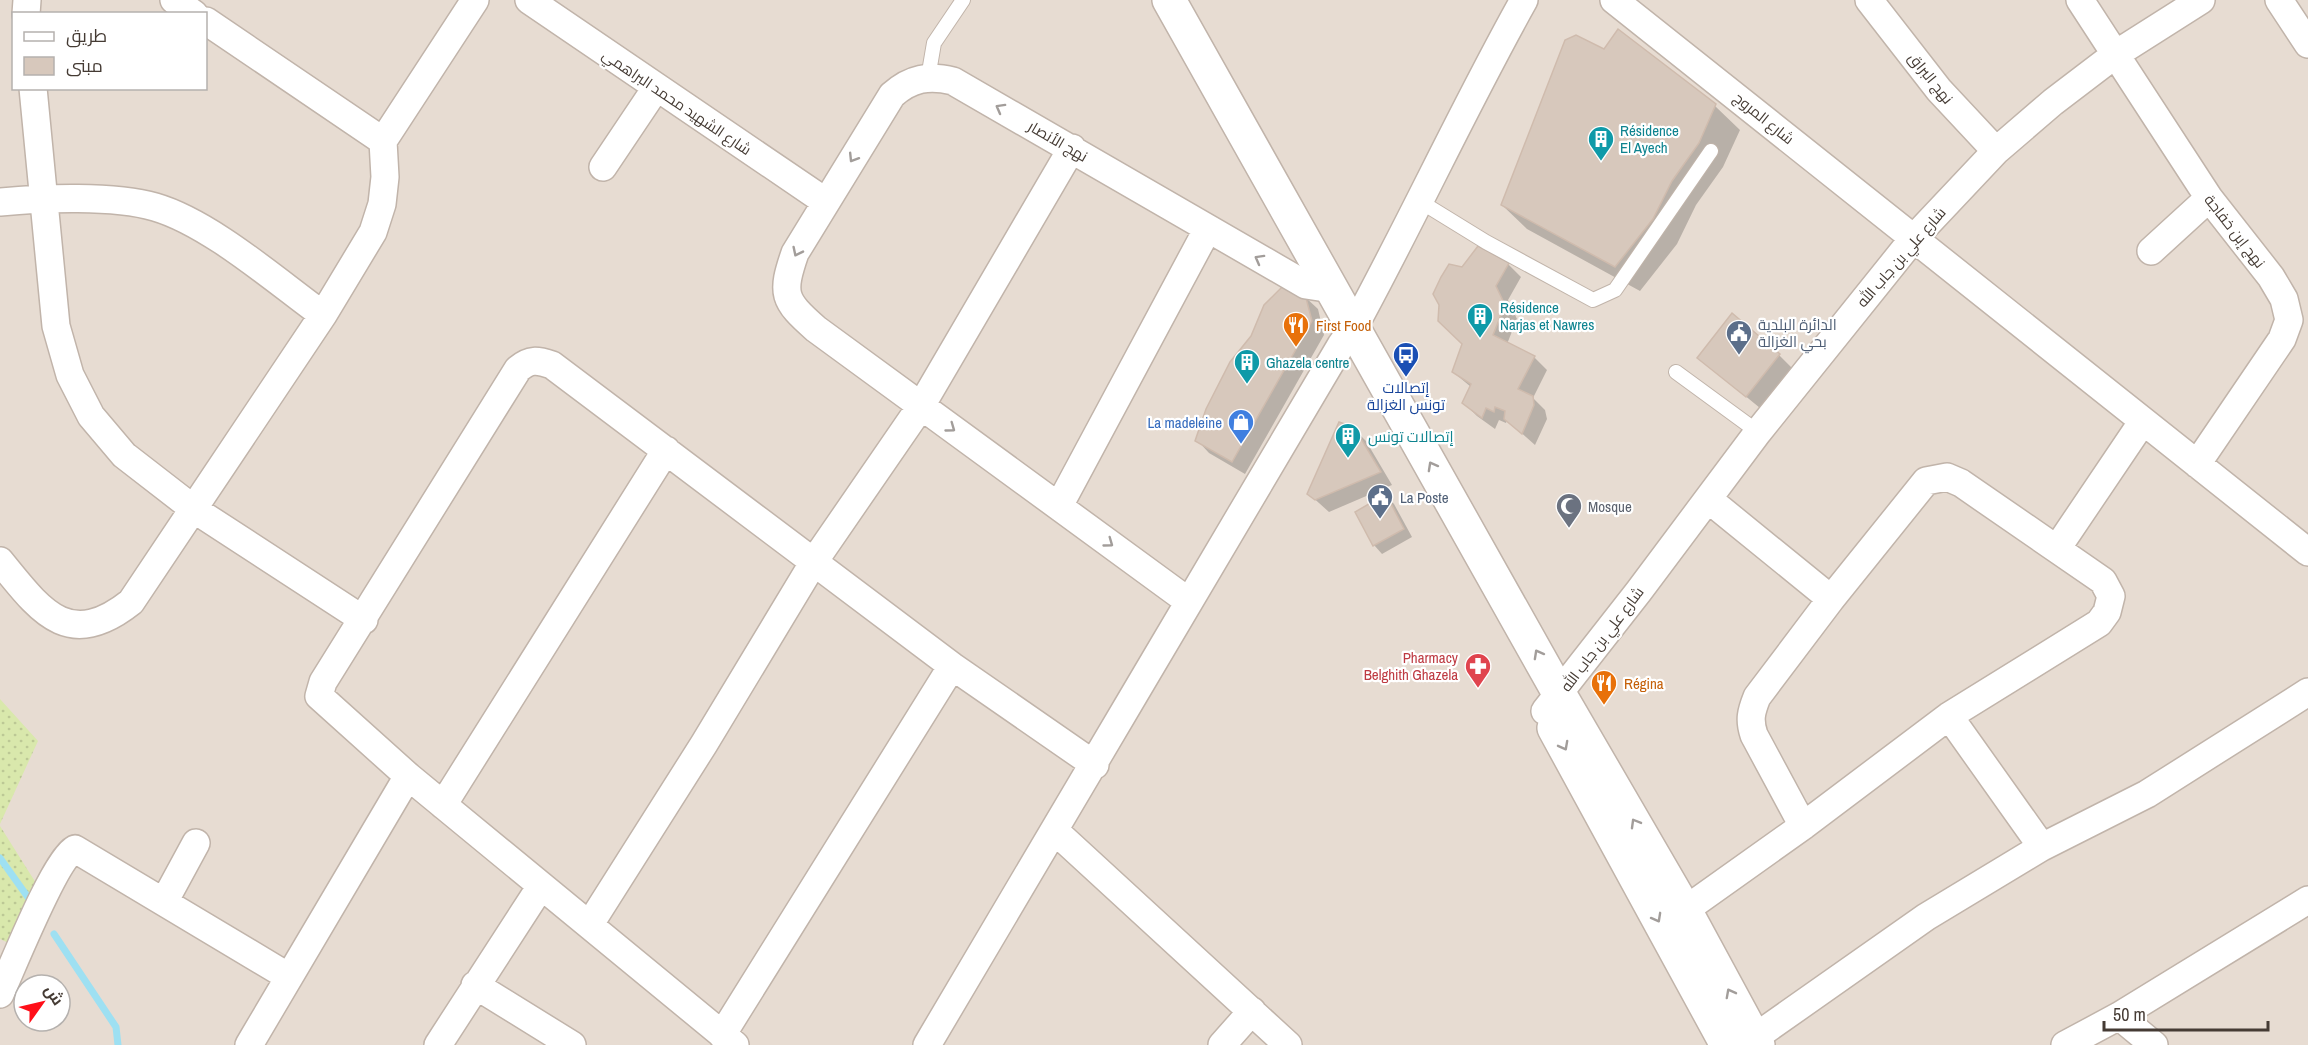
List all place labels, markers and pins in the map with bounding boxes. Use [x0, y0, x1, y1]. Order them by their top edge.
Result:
place label: Résidence El Ayech [1620, 120, 1679, 158]
building icon: Résidence El Ayech [1586, 124, 1616, 162]
place label: Résidence Narjas et Nawres [1500, 297, 1594, 335]
building icon: Résidence Narjas et Nawres [1465, 301, 1495, 339]
restaurant icon: First Food [1281, 310, 1311, 348]
place label: الدائرة البلدية بحي الغزالة [1758, 314, 1837, 354]
place label: First Food [1316, 315, 1371, 336]
public building icon: الدائرة البلدية بحي الغزالة [1724, 318, 1754, 356]
bus stop icon: إتصالات تونس الغزالة [1391, 340, 1421, 378]
building icon: Ghazela centre [1232, 347, 1262, 385]
place label: Ghazela centre [1266, 352, 1350, 373]
place label: إتصالات تونس الغزالة [1367, 377, 1445, 415]
shop icon: La madeleine [1226, 407, 1256, 445]
place label: La madeleine [1147, 412, 1222, 433]
building icon: إتصالات تونس [1333, 421, 1363, 459]
place label: إتصالات تونس [1368, 426, 1454, 447]
public building icon: La Poste [1365, 482, 1395, 520]
place label: La Poste [1400, 487, 1449, 508]
mosque icon: Mosque [1554, 491, 1584, 529]
place label: Mosque [1588, 496, 1632, 517]
place label: Pharmacy Belghith Ghazela [1364, 647, 1459, 685]
pharmacy icon: Pharmacy Belghith Ghazela [1463, 651, 1493, 689]
restaurant icon: Régina [1589, 668, 1619, 706]
place label: Régina [1624, 673, 1664, 694]

